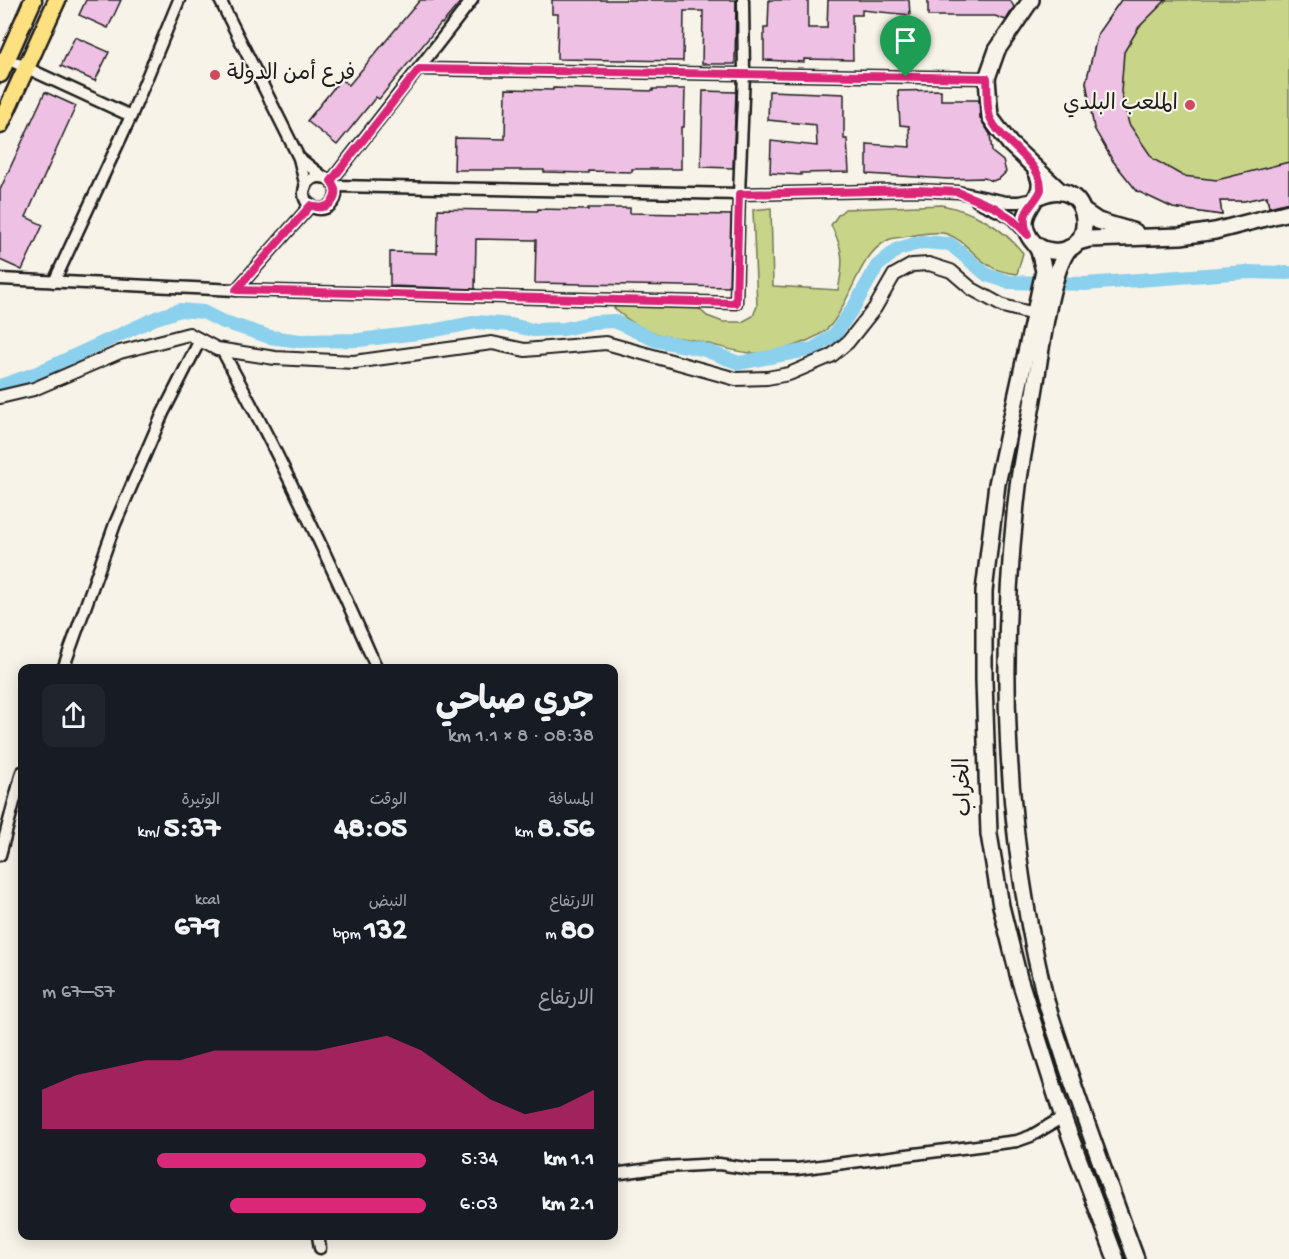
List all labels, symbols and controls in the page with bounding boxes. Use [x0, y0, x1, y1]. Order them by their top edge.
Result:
pin [880, 15, 931, 77]
icon: arrive [889, 24, 922, 57]
place label: فرع أمن الدولة [227, 58, 355, 88]
marker: فرع أمن الدولة [208, 68, 222, 82]
place label: الملعب البلدي [1063, 92, 1178, 118]
marker: الملعب البلدي [1183, 98, 1197, 112]
button: share [42, 684, 105, 747]
text: جري صباحي [436, 684, 594, 722]
text: 08:38 · 8 × 1.1 km [448, 726, 594, 749]
street label: الخراب [951, 757, 979, 817]
text: الوتيرة [181, 792, 220, 811]
text: الوقت [370, 792, 407, 811]
text: المسافة [548, 792, 594, 811]
text: 5:37 [164, 813, 220, 848]
text: 48:05 [334, 813, 407, 848]
text: 8.56 [537, 813, 594, 848]
text: /km [137, 824, 164, 843]
text: km [515, 824, 537, 843]
text: kcal [195, 892, 220, 911]
text: النبض [369, 894, 407, 913]
text: الارتفاع [549, 894, 594, 913]
text: 679 [174, 911, 220, 946]
text: 132 [365, 915, 407, 950]
text: 80 [561, 915, 594, 950]
text: bpm [333, 926, 365, 945]
text: m [545, 926, 561, 945]
text: 57–67 m [42, 982, 115, 1005]
text: الارتفاع [538, 989, 594, 1012]
text: 5:34 [461, 1149, 498, 1172]
text: 1.1 km [544, 1149, 594, 1172]
text: 6:03 [460, 1194, 498, 1217]
text: 2.1 km [542, 1194, 594, 1217]

